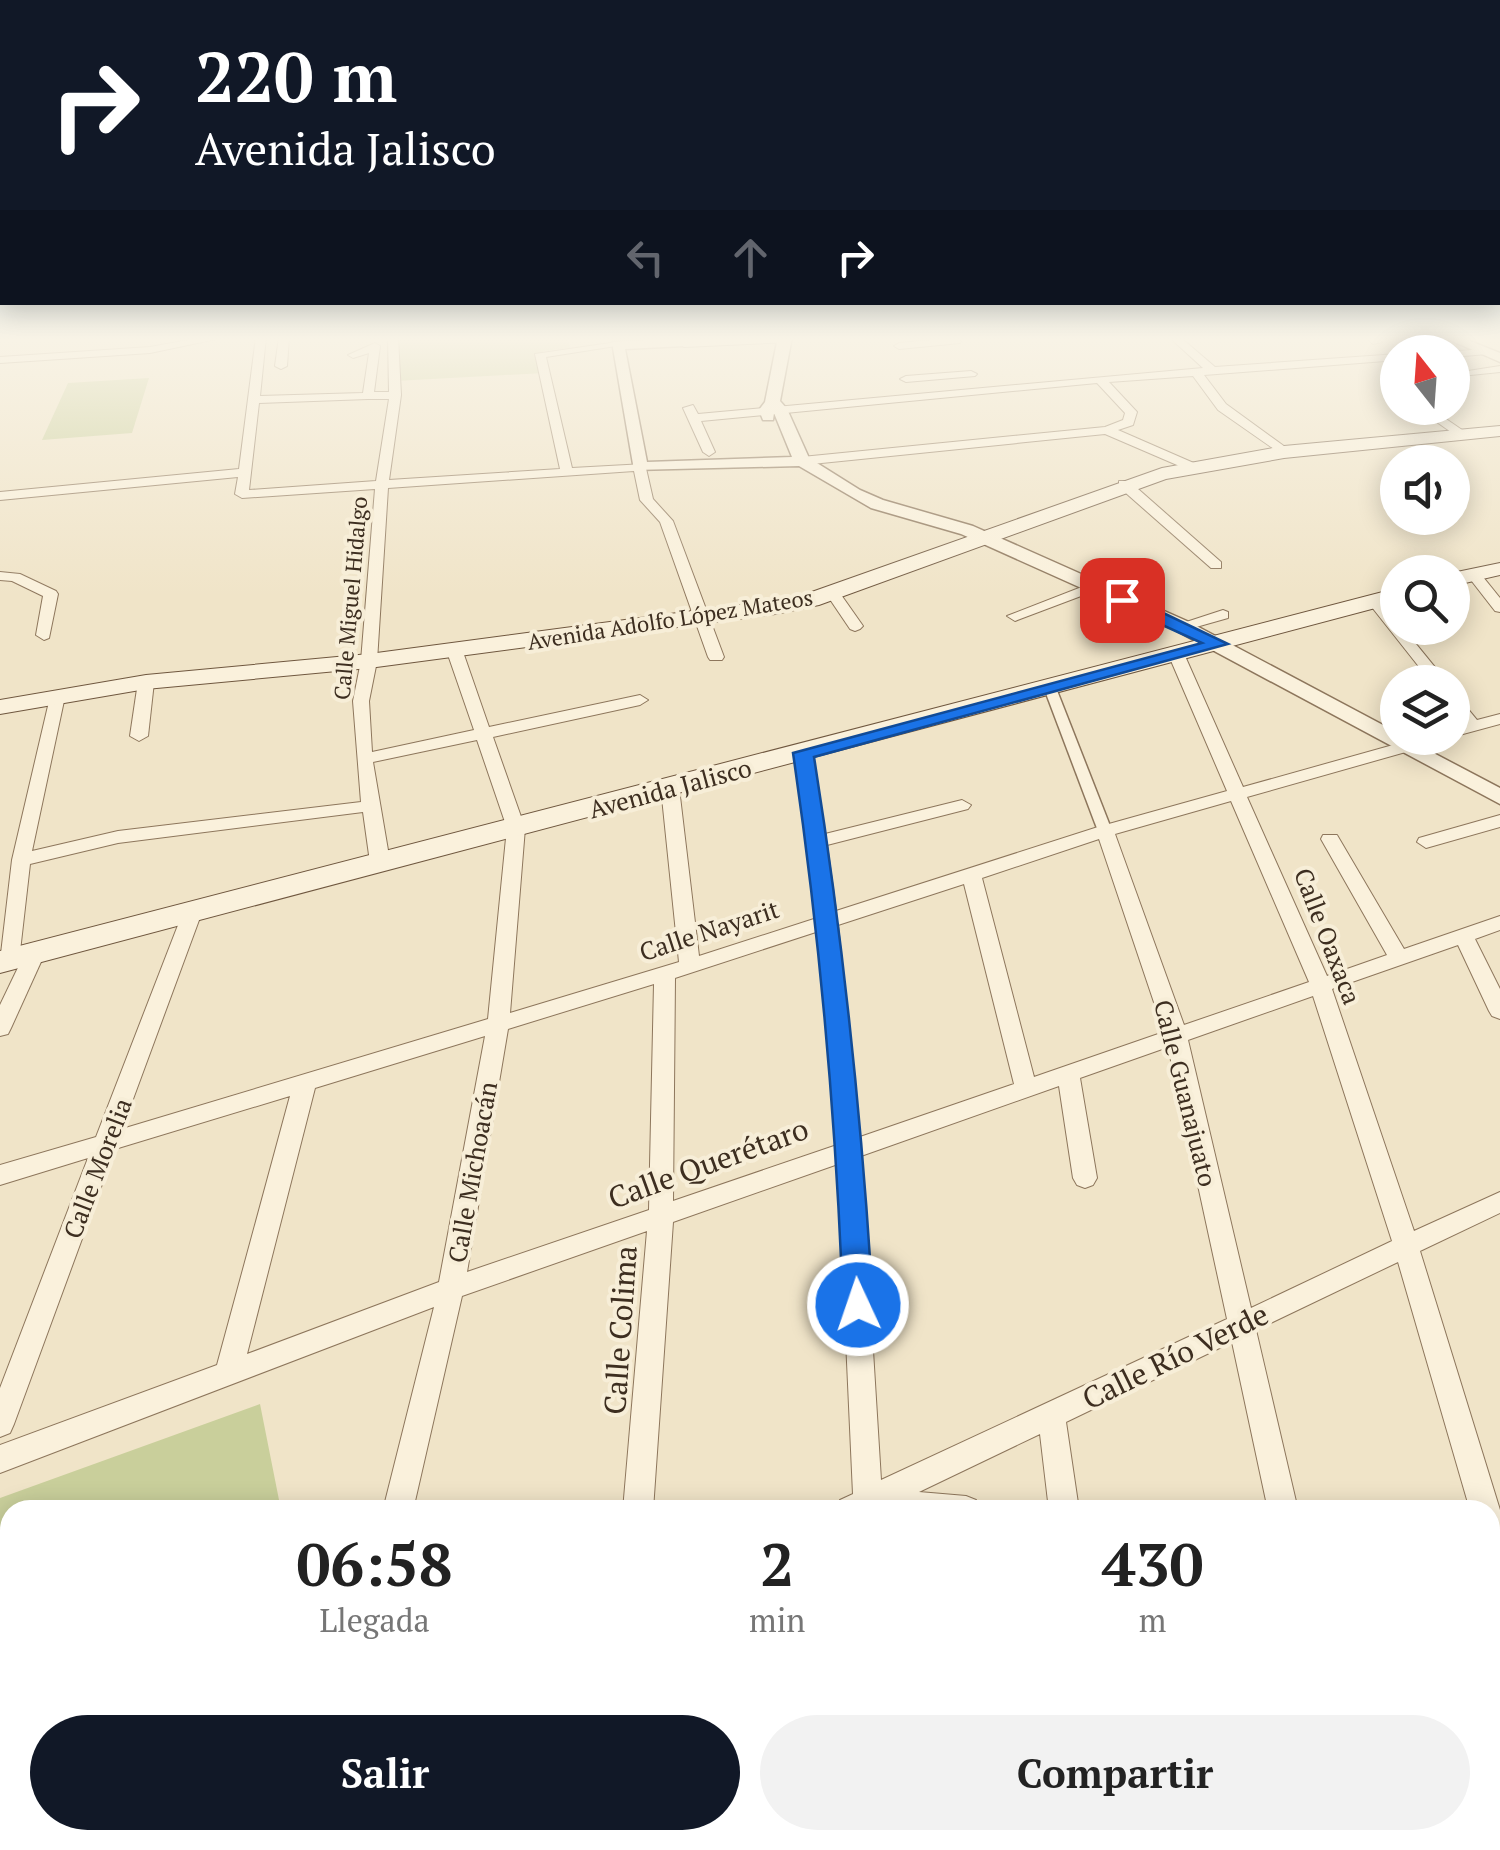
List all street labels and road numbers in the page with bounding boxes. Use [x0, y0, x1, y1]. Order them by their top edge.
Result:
street label: Calle Miguel Hidalgo [327, 495, 373, 701]
street label: Avenida Adolfo López Mateos [525, 582, 815, 656]
street label: Avenida Jalisco [585, 750, 755, 826]
street label: Calle Oaxaca [1287, 863, 1369, 1009]
street label: Calle Nayarit [635, 892, 783, 968]
street label: Calle Guanajuato [1147, 996, 1225, 1190]
street label: Calle Michoacán [440, 1079, 504, 1265]
street label: Calle Morelia [55, 1093, 139, 1243]
street label: Calle Querétaro [602, 1108, 814, 1218]
street label: Calle Colima [594, 1244, 646, 1416]
street label: Calle Río Verde [1075, 1294, 1275, 1418]

